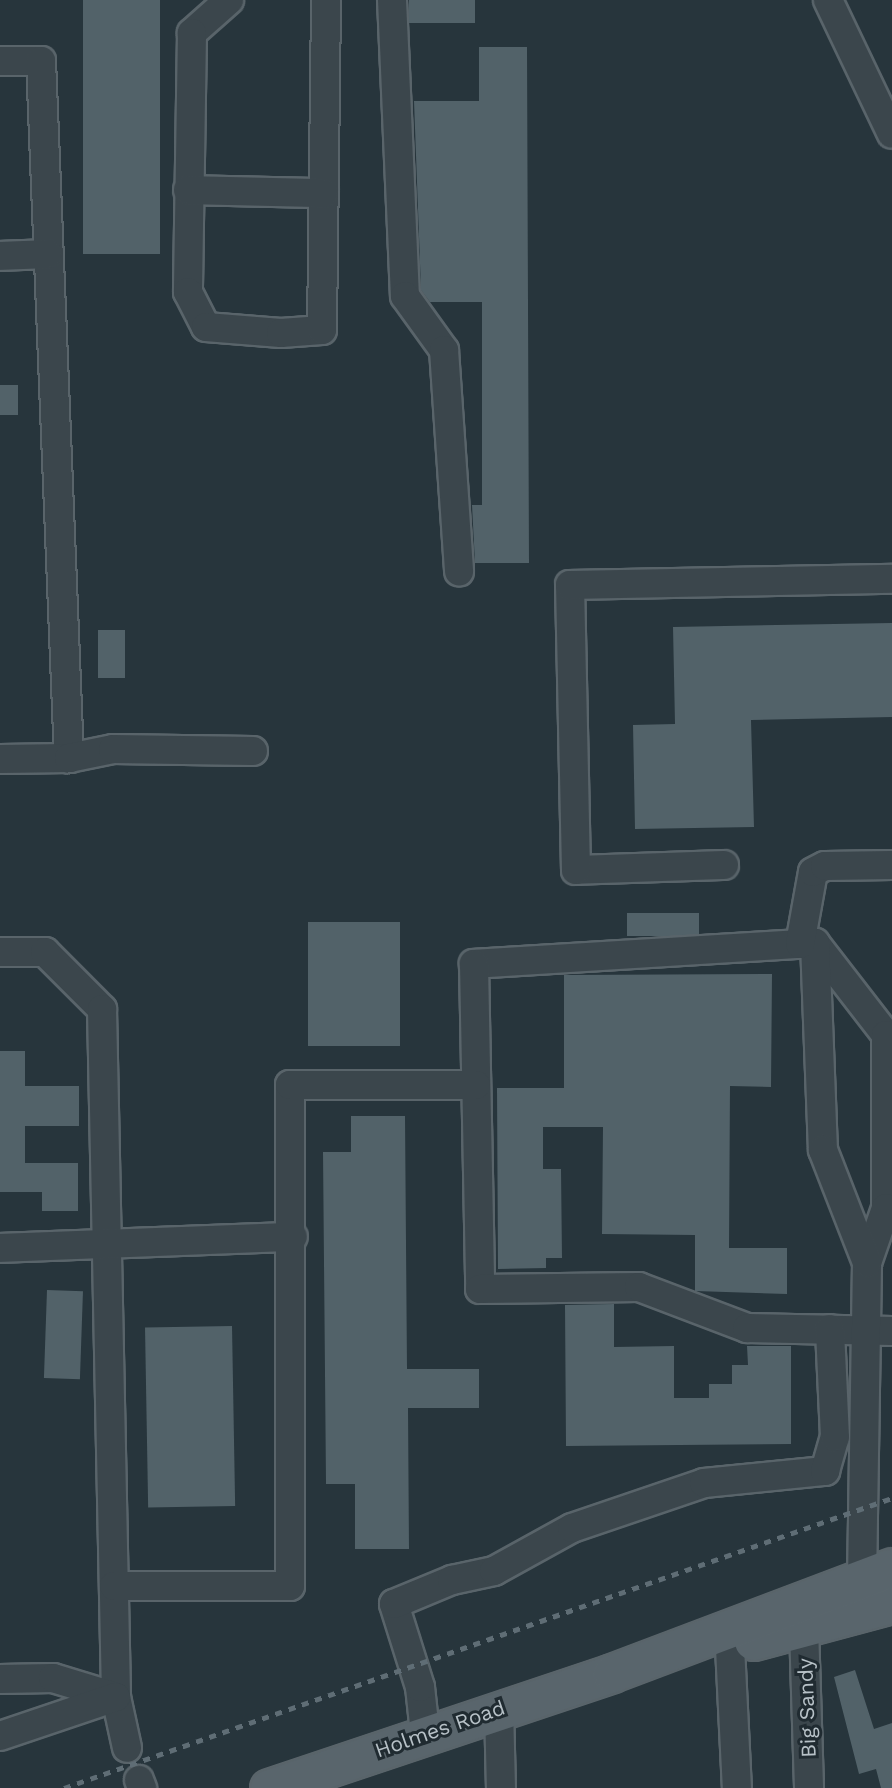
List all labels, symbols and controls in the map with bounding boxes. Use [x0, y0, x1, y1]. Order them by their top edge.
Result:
street label: Big Sandy [793, 1658, 821, 1758]
street label: Holmes Road [372, 1695, 508, 1763]

